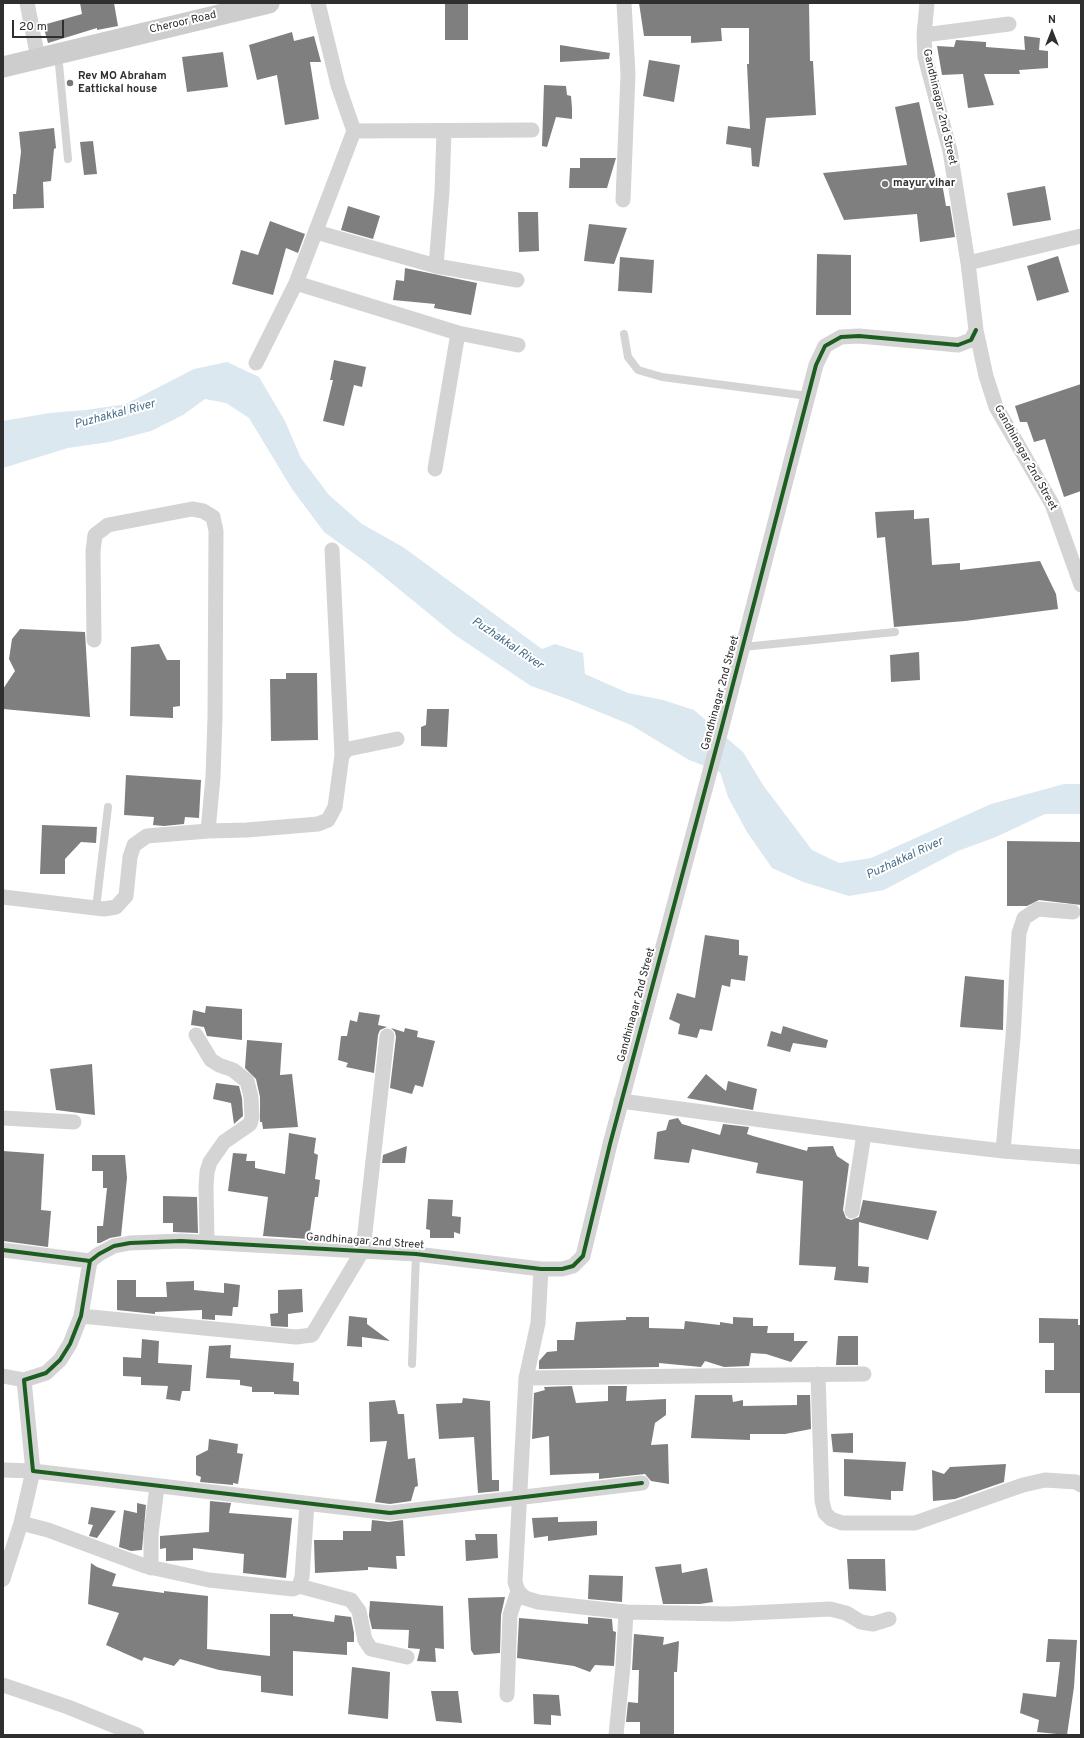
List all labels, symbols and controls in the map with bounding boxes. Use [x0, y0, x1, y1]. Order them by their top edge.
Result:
street label: Cheroor Road [148, 9, 218, 37]
scale bar [14, 12, 66, 38]
north arrow [1032, 12, 1072, 52]
text: N [1048, 13, 1056, 27]
text: 20 m [19, 19, 47, 35]
street label: Gandhinagar 2nd Street [919, 48, 959, 166]
place label: Rev MO Abraham Eattickal house [78, 70, 167, 96]
marker: Rev MO Abraham Eattickal house [65, 78, 75, 88]
place label: mayur vihar [893, 177, 955, 191]
marker: mayur vihar [880, 179, 890, 189]
water label: Puzhakkal River [73, 397, 157, 433]
street label: Gandhinagar 2nd Street [991, 403, 1059, 513]
water label: Puzhakkal River [469, 615, 545, 673]
street label: Gandhinagar 2nd Street [699, 634, 743, 752]
water label: Puzhakkal River [864, 835, 946, 883]
street label: Gandhinagar 2nd Street [615, 946, 659, 1064]
street label: Gandhinagar 2nd Street [305, 1231, 425, 1253]

